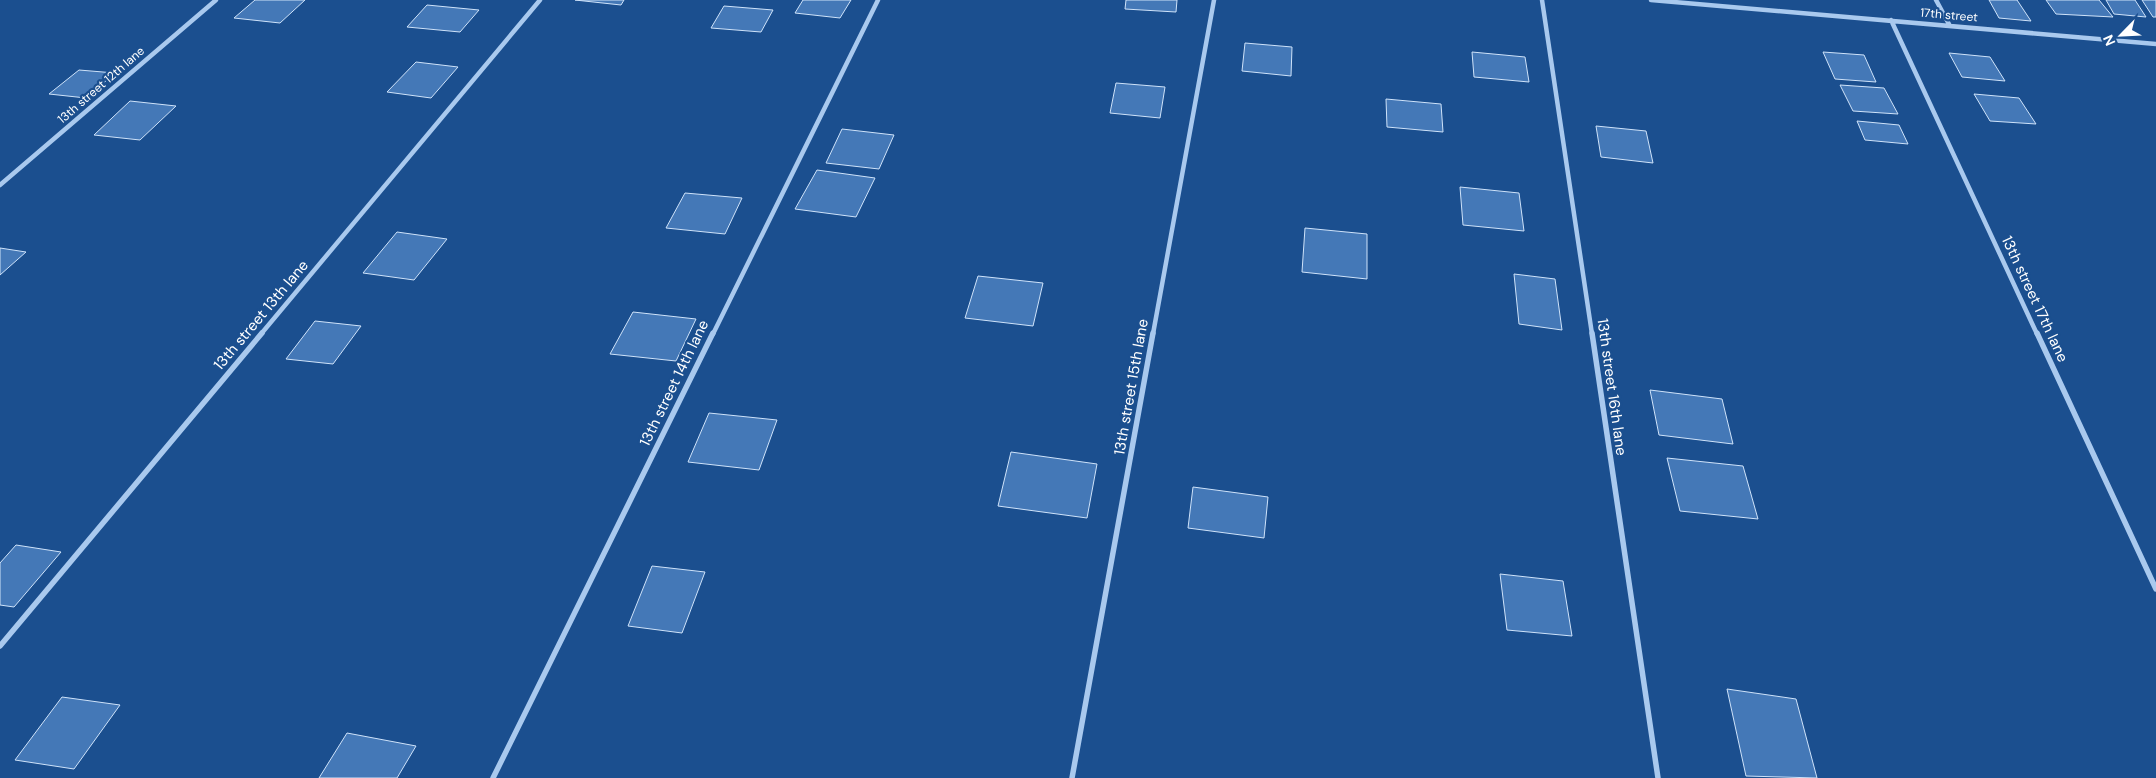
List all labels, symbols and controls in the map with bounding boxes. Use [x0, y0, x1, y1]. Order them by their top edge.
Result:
street label: 17th street [1920, 5, 1979, 26]
north arrow [2096, 10, 2146, 60]
text: N [2099, 32, 2119, 49]
street label: 13th street 12th lane [54, 43, 148, 127]
street label: 13th street 17th lane [1997, 233, 2073, 365]
street label: 13th street 13th lane [209, 256, 313, 374]
street label: 13th street 14th lane [635, 317, 713, 449]
street label: 13th street 15th lane [1109, 317, 1153, 457]
street label: 13th street 16th lane [1592, 317, 1632, 457]

